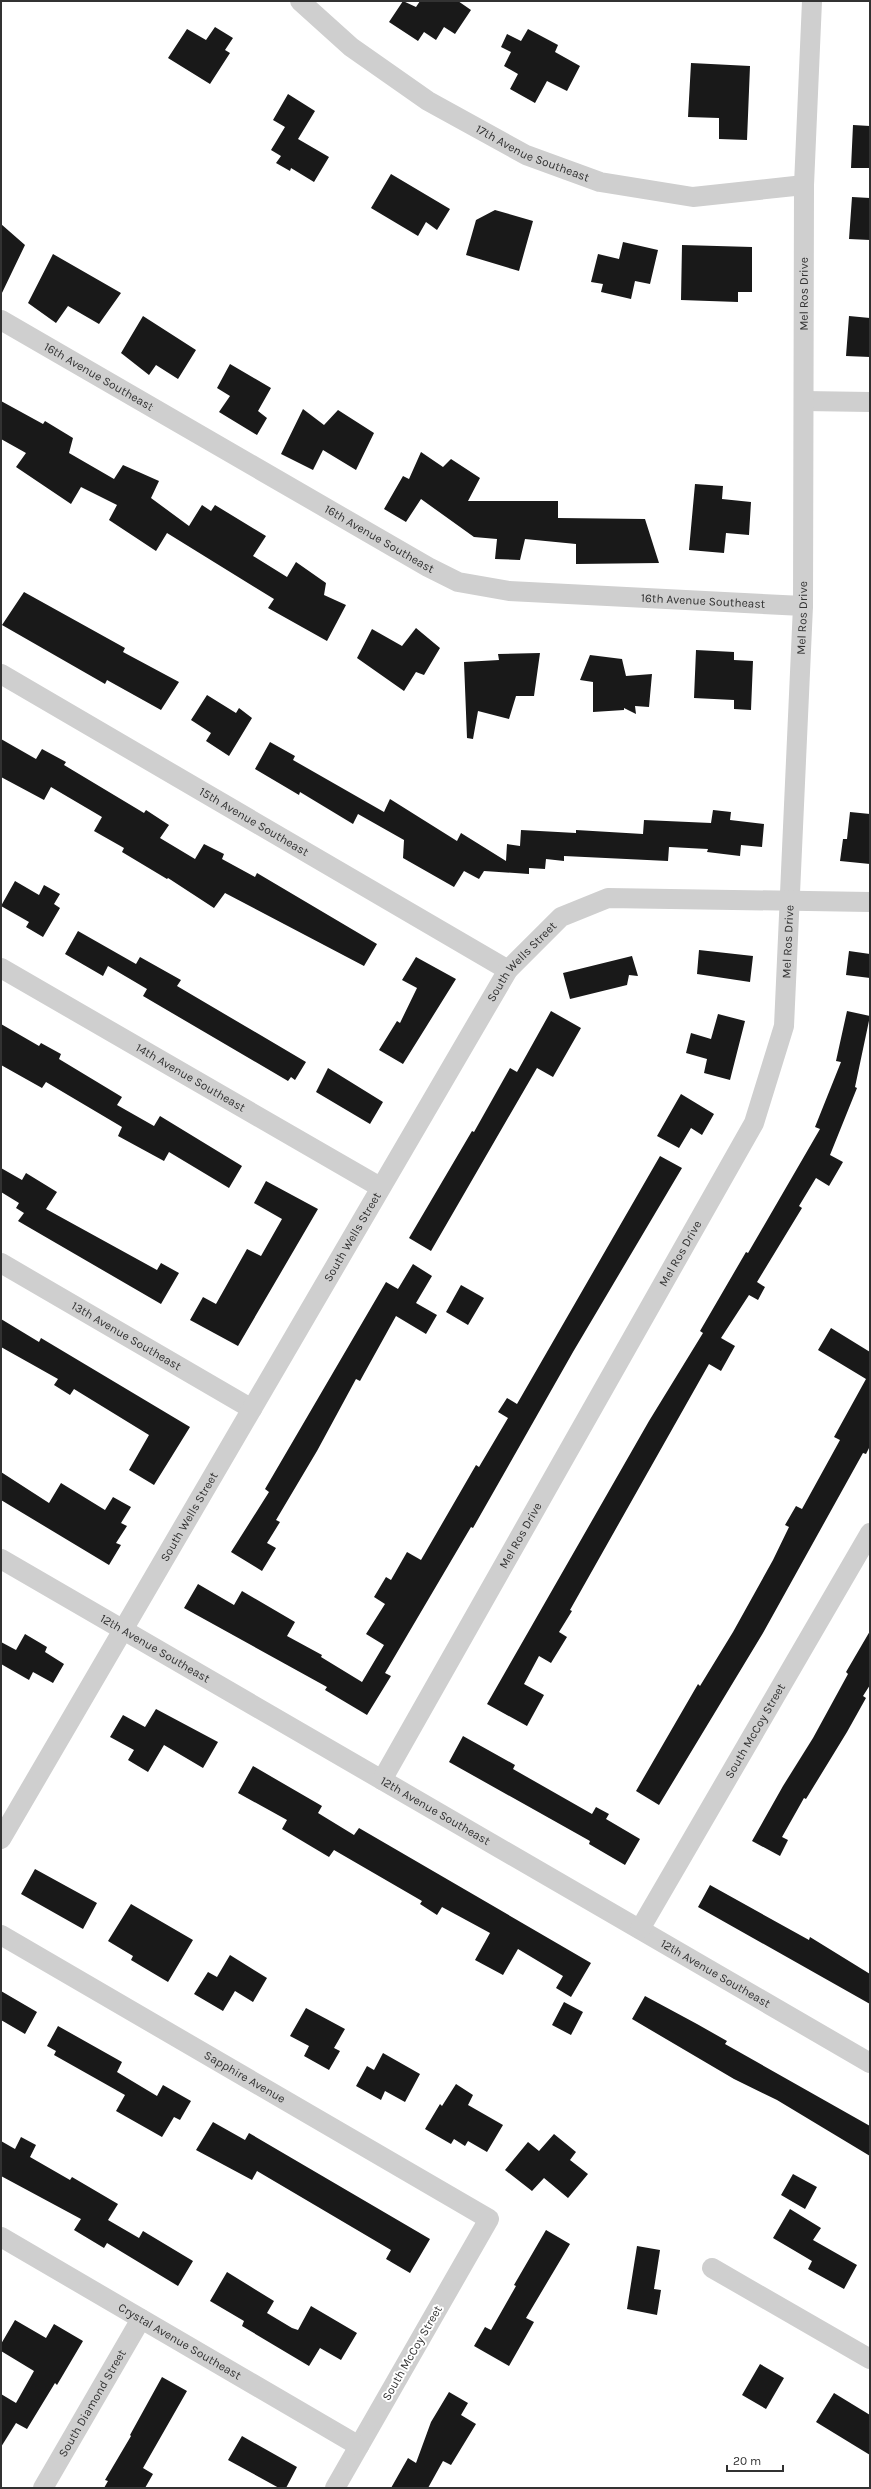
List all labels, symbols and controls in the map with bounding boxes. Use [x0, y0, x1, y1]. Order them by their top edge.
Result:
street label: 17th Avenue Southeast [473, 122, 592, 185]
street label: Mel Ros Drive [797, 257, 811, 331]
street label: 16th Avenue Southeast [41, 339, 157, 414]
street label: 16th Avenue Southeast [322, 502, 437, 576]
street label: Mel Ros Drive [794, 581, 810, 655]
street label: 16th Avenue Southeast [641, 591, 766, 611]
street label: 15th Avenue Southeast [197, 784, 312, 859]
street label: Mel Ros Drive [779, 904, 796, 979]
street label: South Wells Street [484, 918, 560, 1004]
street label: 14th Avenue Southeast [133, 1040, 248, 1115]
street label: South Wells Street [321, 1189, 384, 1284]
street label: Mel Ros Drive [656, 1218, 704, 1289]
street label: 13th Avenue Southeast [69, 1299, 184, 1374]
street label: South Wells Street [157, 1469, 221, 1564]
street label: Mel Ros Drive [496, 1500, 545, 1571]
street label: 12th Avenue Southeast [98, 1611, 213, 1686]
street label: South McCoy Street [722, 1681, 788, 1781]
street label: 12th Avenue Southeast [378, 1774, 493, 1848]
street label: 12th Avenue Southeast [658, 1936, 773, 2011]
street label: Sapphire Avenue [202, 2048, 288, 2106]
street label: Crystal Avenue Southeast [116, 2300, 244, 2383]
street label: South McCoy Street [379, 2303, 445, 2403]
street label: South Diamond Street [56, 2347, 129, 2459]
scale bar [727, 2447, 783, 2473]
text: 20 m [733, 2454, 761, 2468]

